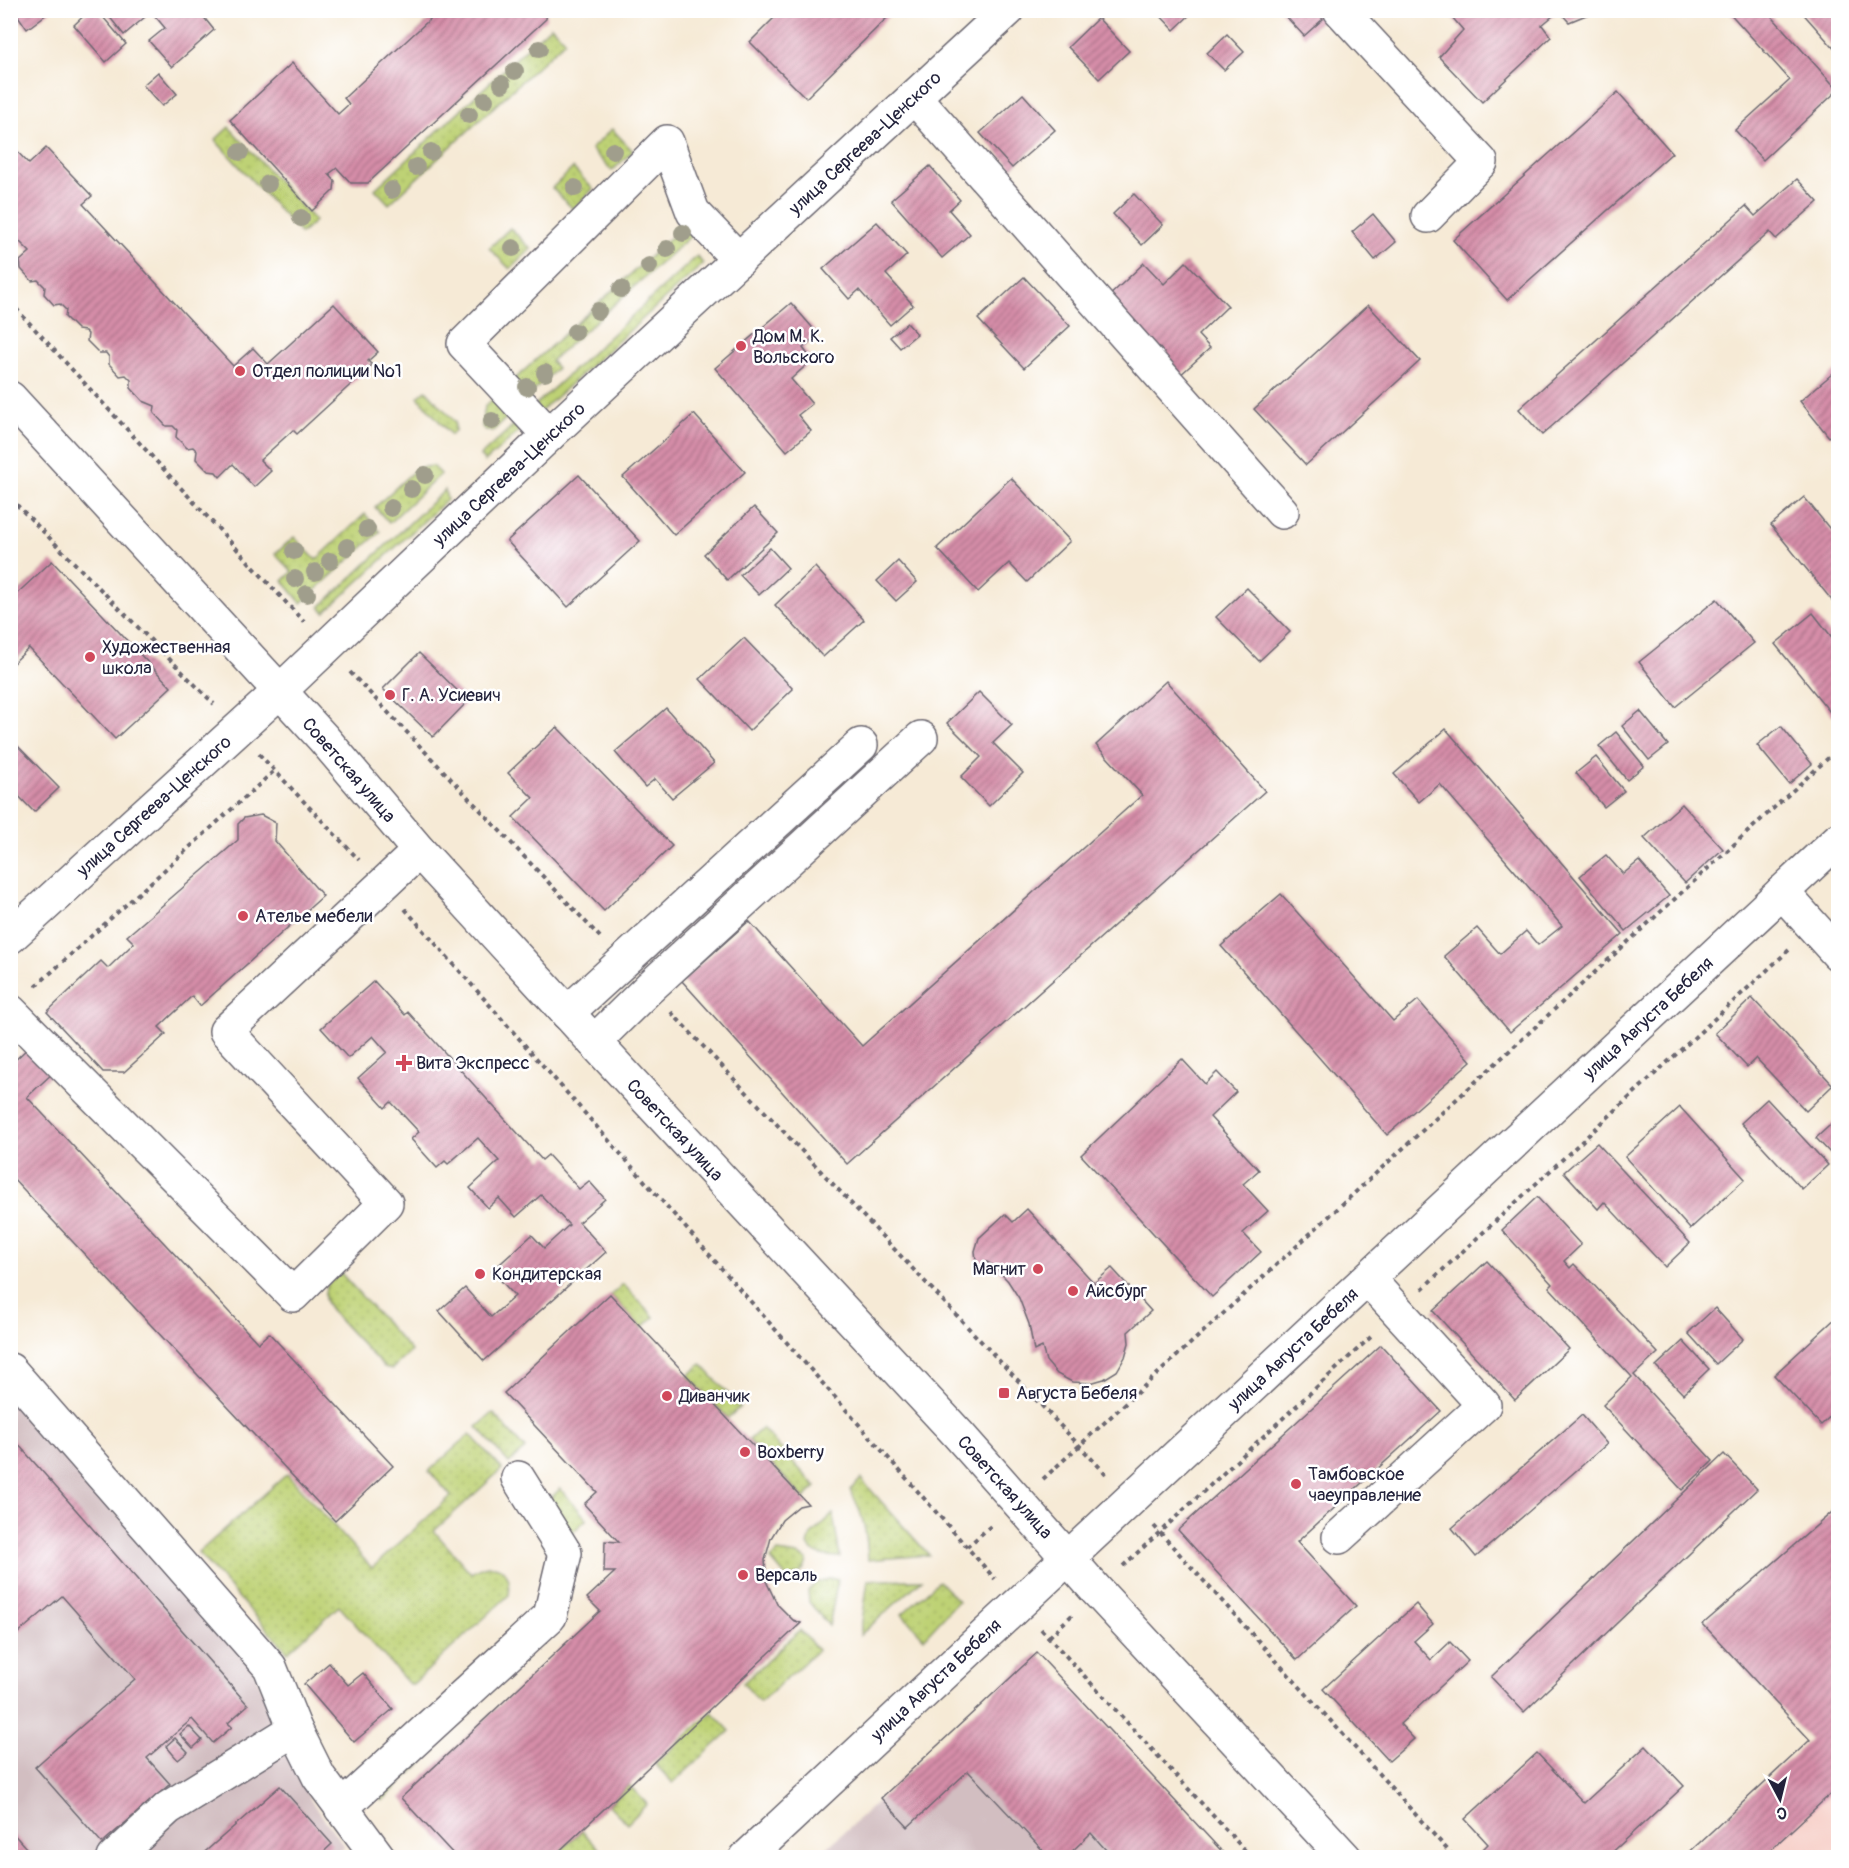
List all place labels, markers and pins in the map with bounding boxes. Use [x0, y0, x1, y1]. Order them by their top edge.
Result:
place label: Дом М. К. Вольского [752, 325, 835, 369]
marker: Дом М. К. Вольского [734, 339, 748, 353]
place label: Отдел полиции №1 [252, 360, 402, 383]
marker: Отдел полиции №1 [233, 364, 247, 378]
place label: Художественная школа [102, 636, 231, 680]
marker: Художественная школа [83, 650, 97, 664]
place label: Г. А. Усиевич [402, 684, 501, 707]
marker: Г. А. Усиевич [383, 688, 397, 702]
place label: Ателье мебели [255, 905, 373, 928]
marker: Ателье мебели [236, 909, 250, 923]
place label: Вита Экспресс [416, 1052, 530, 1075]
marker: Вита Экспресс [397, 1056, 411, 1070]
place label: Магнит [973, 1258, 1026, 1281]
marker: Магнит [1031, 1262, 1045, 1276]
place label: Кондитерская [492, 1263, 601, 1286]
marker: Кондитерская [473, 1267, 487, 1281]
place label: Айсбург [1085, 1280, 1147, 1303]
marker: Айсбург [1066, 1284, 1080, 1298]
place label: Августа Бебеля [1016, 1382, 1137, 1405]
place label: Диванчик [678, 1385, 750, 1408]
marker: Августа Бебеля [997, 1386, 1011, 1400]
marker: Диванчик [660, 1389, 674, 1403]
place label: Boxberry [757, 1441, 824, 1464]
marker: Boxberry [738, 1445, 752, 1459]
place label: Тамбовское чаеуправление [1308, 1463, 1421, 1507]
marker: Тамбовское чаеуправление [1289, 1477, 1303, 1491]
place label: Версаль [755, 1564, 818, 1587]
marker: Версаль [736, 1568, 750, 1582]

